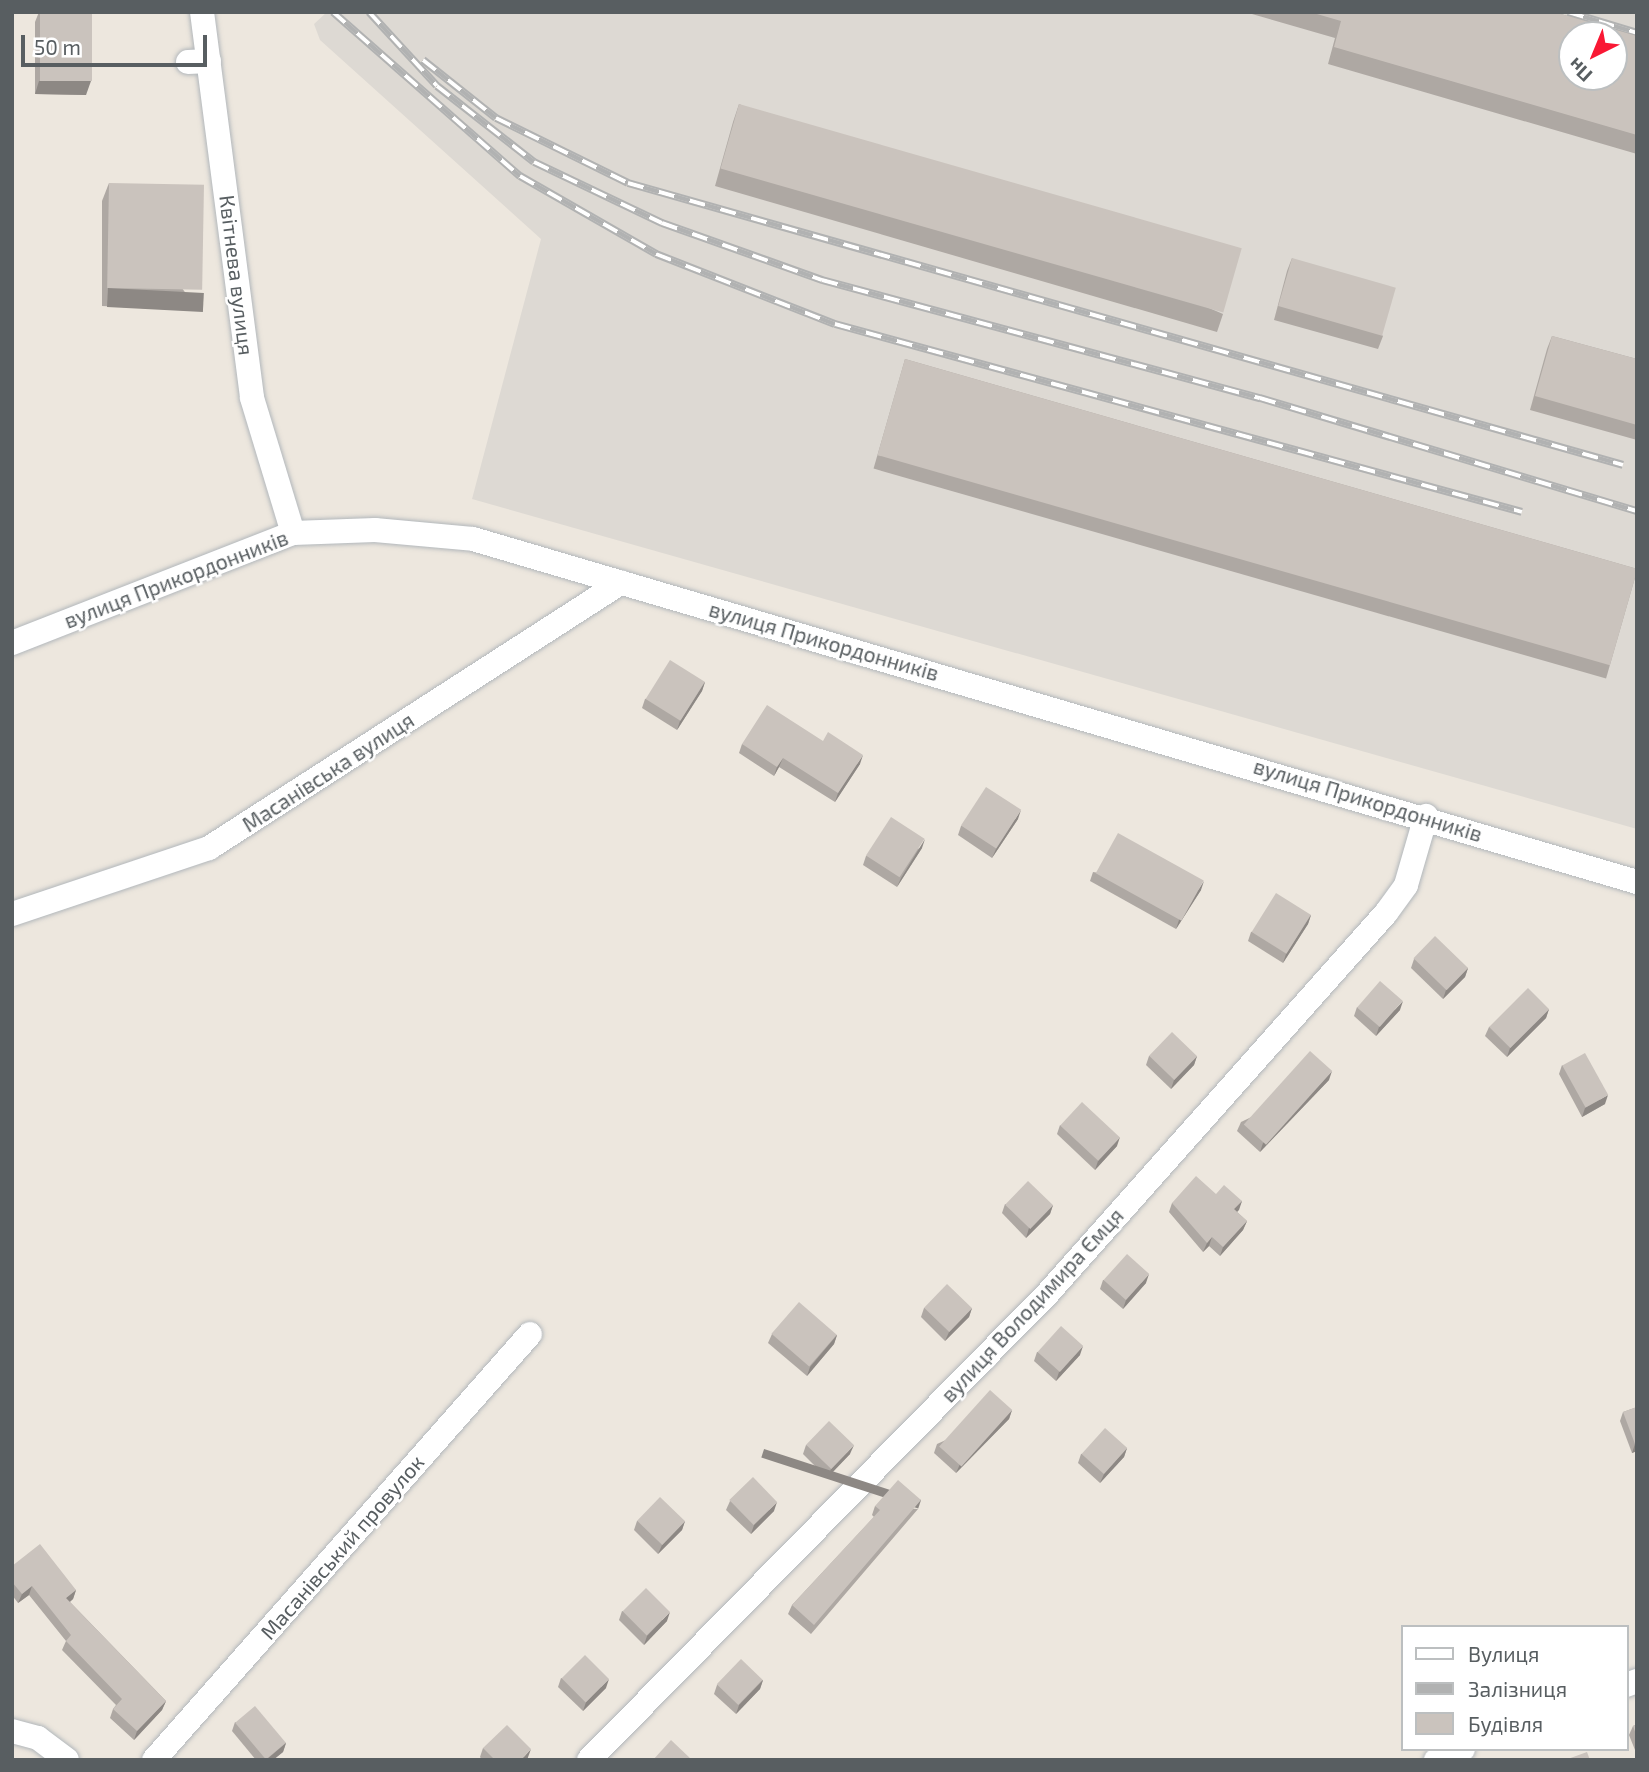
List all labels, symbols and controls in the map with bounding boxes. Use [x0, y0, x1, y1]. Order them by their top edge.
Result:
scale bar [24, 21, 210, 65]
north arrow [1558, 21, 1628, 91]
text: 50 m [34, 34, 81, 59]
text: Пн [1563, 53, 1597, 87]
street label: Квітнева вулиця [215, 193, 259, 357]
street label: вулиця Прикордонників [60, 525, 292, 633]
street label: вулиця Прикордонників [706, 596, 942, 686]
street label: Масанівська вулиця [237, 707, 419, 837]
street label: вулиця Прикордонників [1251, 753, 1485, 847]
street label: вулиця Володимира Ємця [936, 1203, 1128, 1407]
street label: Масанівський провулок [255, 1450, 429, 1644]
legend [1400, 1625, 1628, 1751]
text: Вулиця [1468, 1641, 1539, 1666]
text: Залізниця [1468, 1676, 1567, 1701]
text: Будівля [1468, 1711, 1543, 1736]

